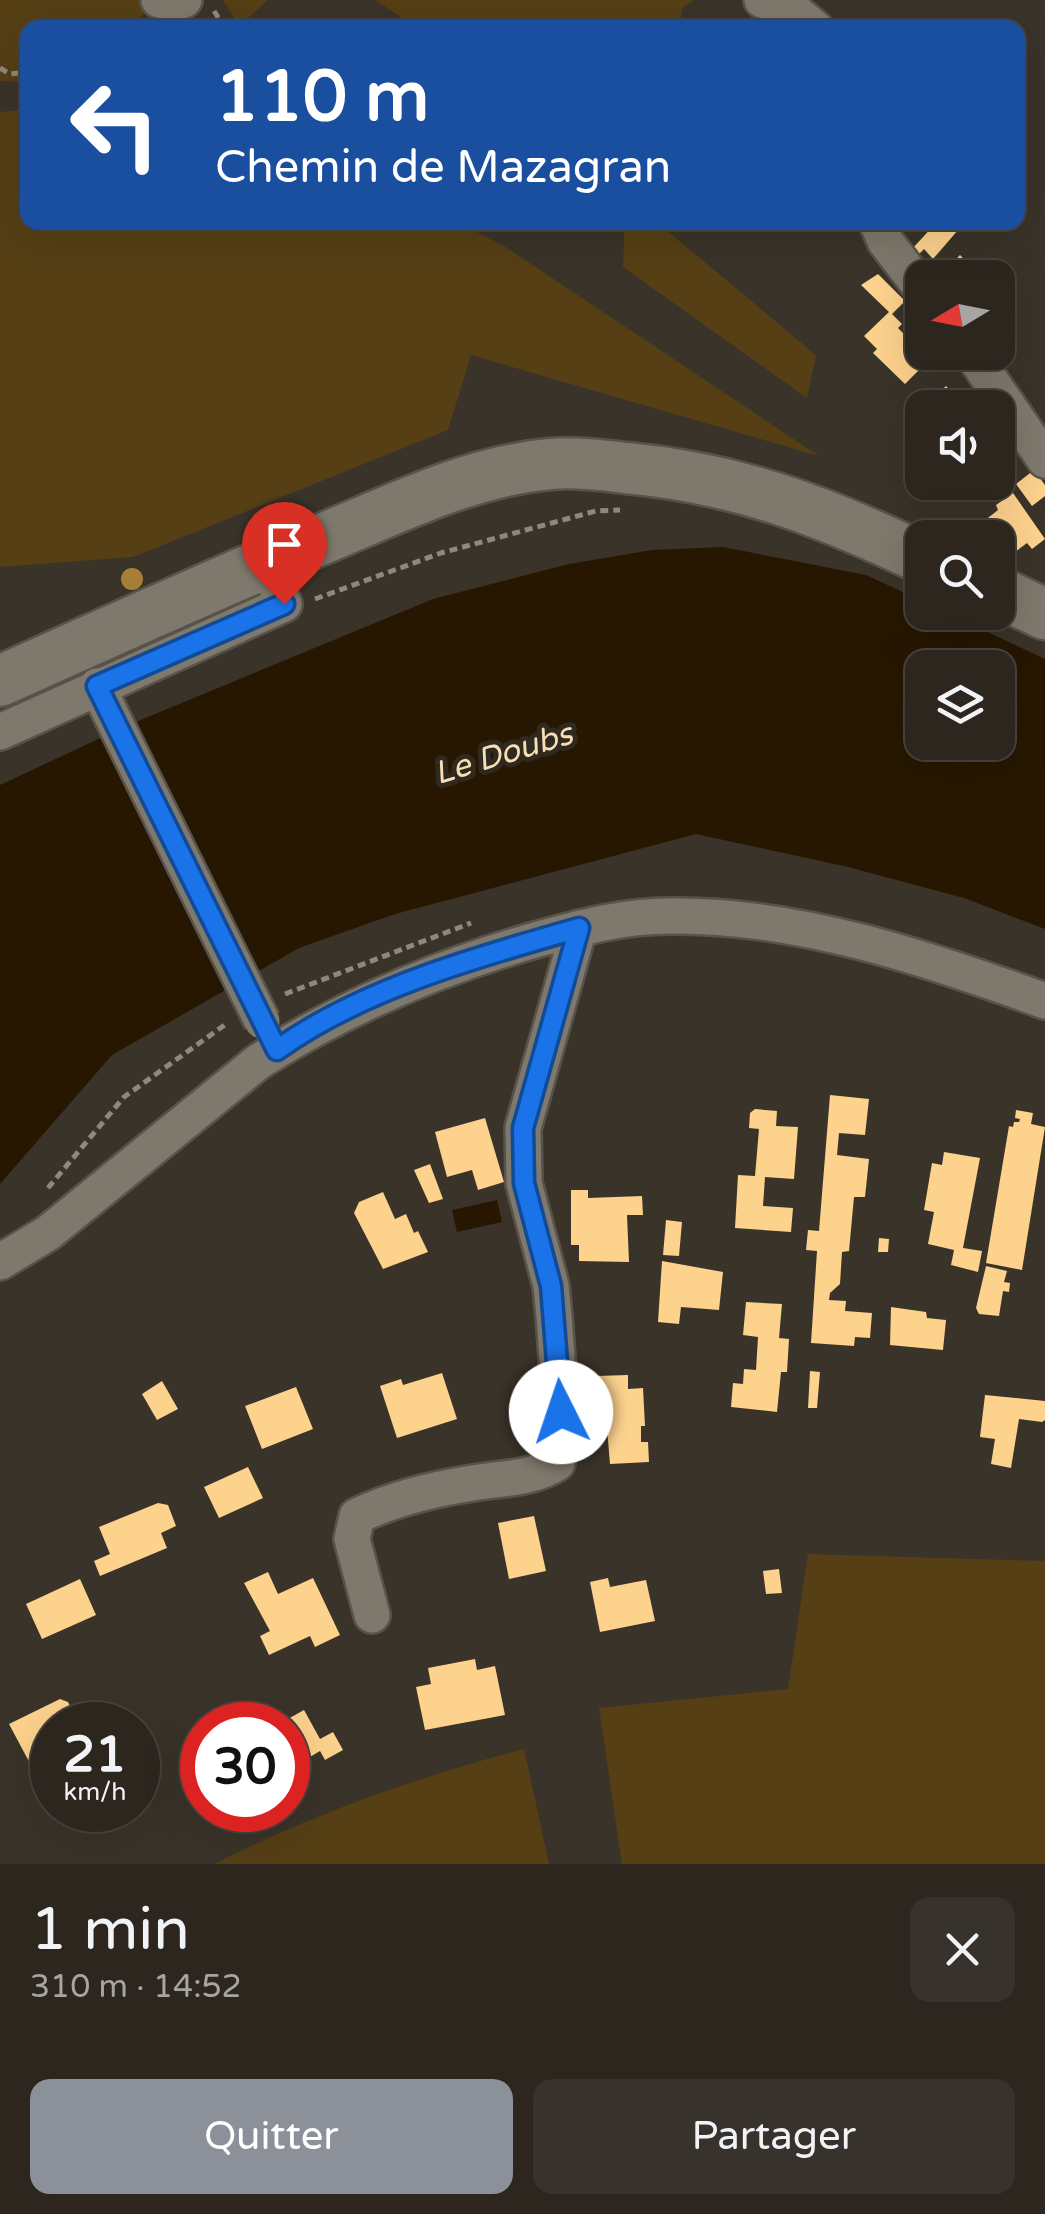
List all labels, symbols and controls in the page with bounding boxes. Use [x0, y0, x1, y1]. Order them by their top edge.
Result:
text: 110 m [215, 56, 429, 140]
icon: left [50, 60, 180, 190]
text: Chemin de Mazagran [215, 141, 671, 195]
north arrow [905, 260, 1015, 370]
map controls [905, 260, 1015, 760]
button: sound [905, 390, 1015, 500]
pin [242, 502, 327, 605]
icon: arrive [257, 517, 312, 572]
button: search [905, 520, 1015, 630]
button: layers [905, 650, 1015, 760]
water label: Le Doubs [429, 714, 580, 793]
position arrow [509, 1360, 613, 1464]
speed limit sign: 30 [180, 1702, 310, 1832]
text: 21 [64, 1725, 126, 1785]
text: km/h [64, 1777, 126, 1807]
text: 1 min [30, 1894, 190, 1966]
button: close [910, 1897, 1015, 2002]
text: 310 m · 14:52 [30, 1968, 242, 2006]
button: Quitter [30, 2079, 513, 2194]
button: Partager [533, 2079, 1015, 2194]

